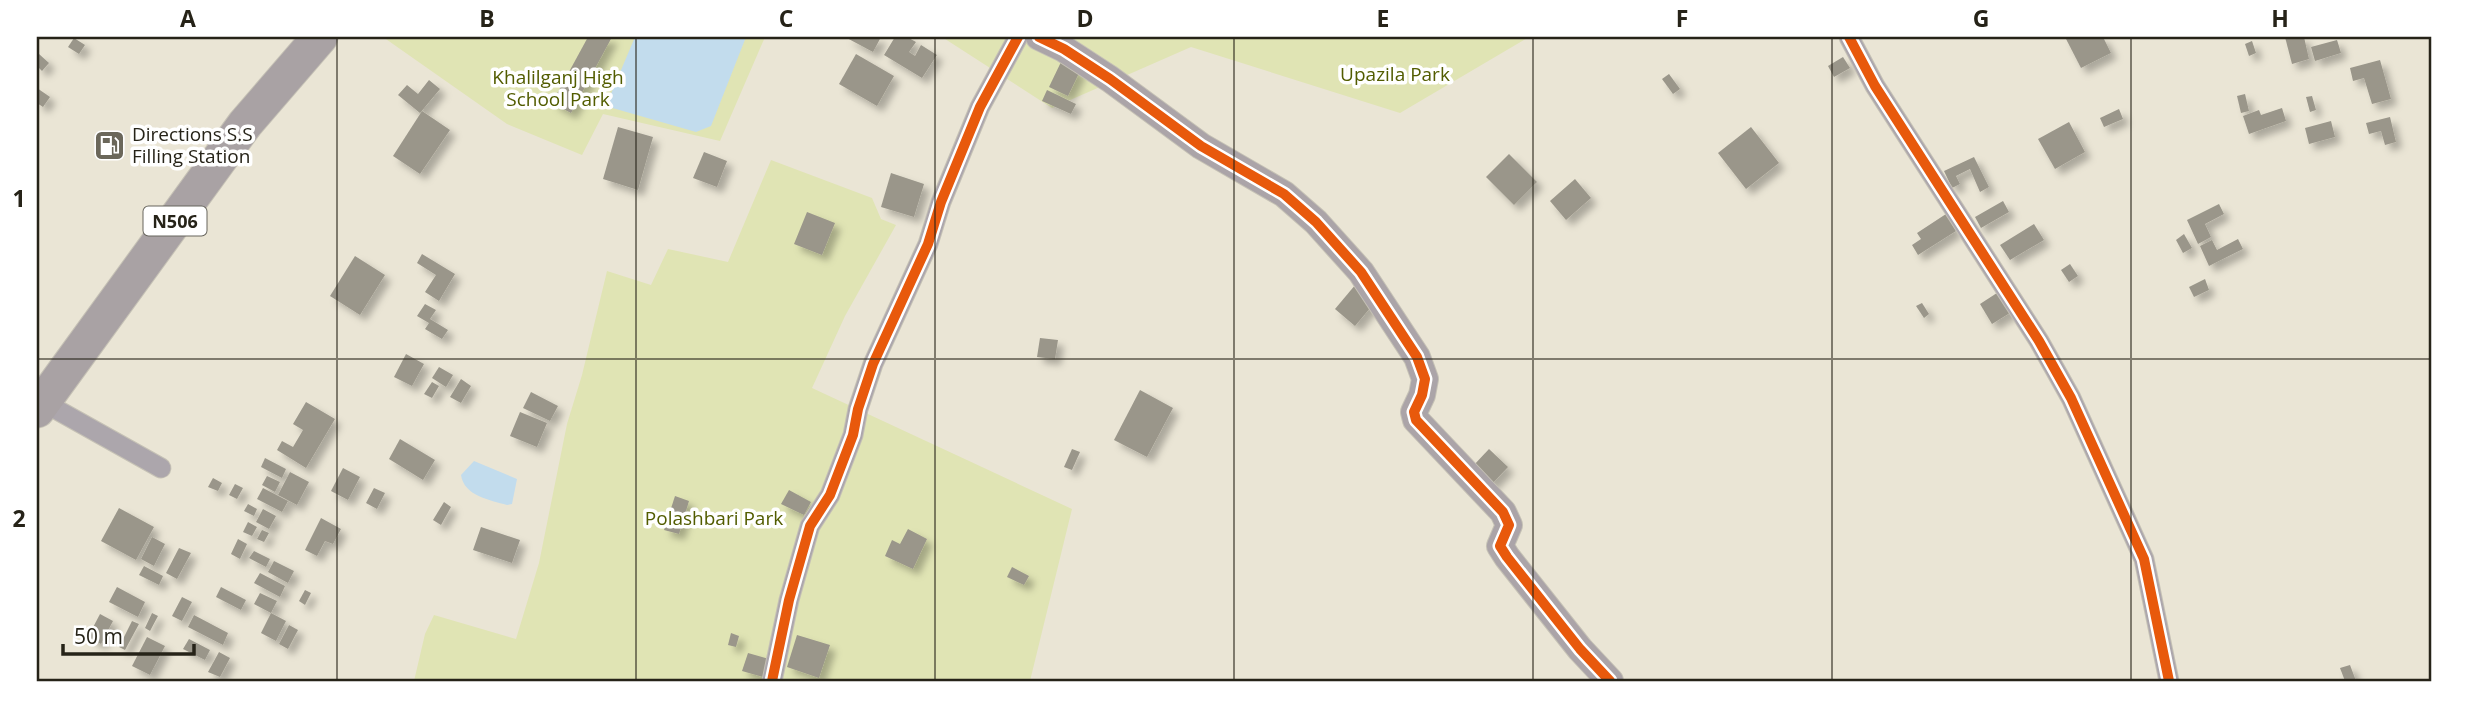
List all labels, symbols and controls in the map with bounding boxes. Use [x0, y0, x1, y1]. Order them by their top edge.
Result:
text: A [180, 2, 196, 34]
text: B [479, 2, 495, 34]
text: C [779, 2, 793, 34]
text: D [1076, 2, 1094, 34]
text: E [1377, 2, 1389, 34]
text: F [1676, 2, 1688, 34]
text: G [1973, 2, 1989, 34]
text: H [2271, 2, 2289, 34]
park label: Upazila Park [1340, 61, 1450, 87]
park label: Khalilganj High School Park [492, 64, 624, 112]
place label: Directions S.S Filling Station [132, 121, 253, 169]
fuel station icon: Directions S.S Filling Station [92, 128, 126, 162]
text: 1 [12, 182, 26, 214]
road number: N506 [144, 206, 206, 236]
text: 2 [12, 502, 26, 534]
park label: Polashbari Park [645, 505, 783, 531]
scale bar [63, 613, 194, 657]
text: 50 m [74, 622, 123, 650]

